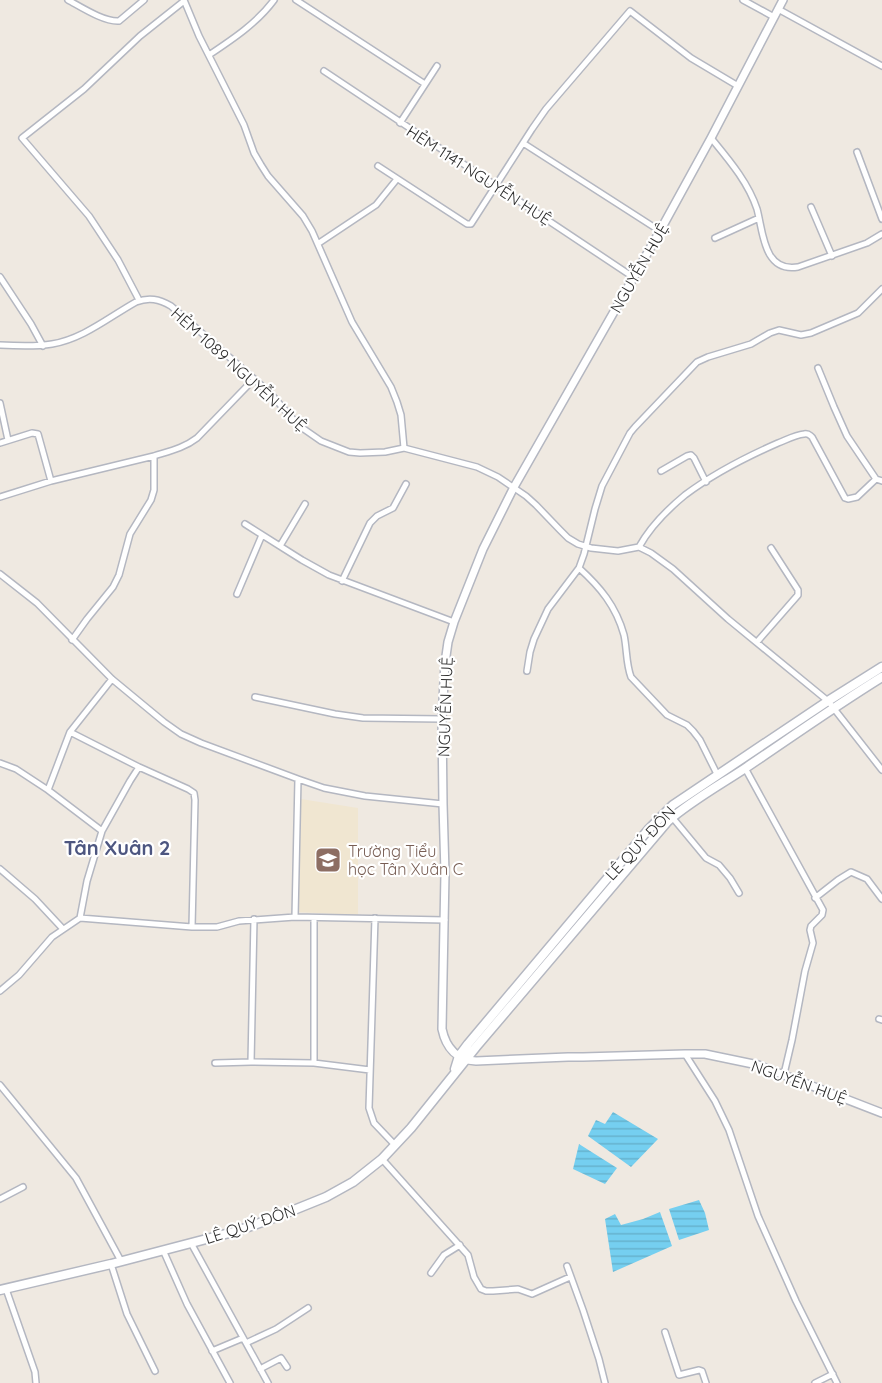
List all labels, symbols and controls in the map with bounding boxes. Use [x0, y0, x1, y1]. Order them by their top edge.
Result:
street label: HẺM 1141 NGUYỄN HUỆ [403, 120, 556, 229]
street label: NGUYỄN HUỆ [604, 219, 673, 316]
street label: HẺM 1089 NGUYỄN HUỆ [167, 302, 312, 435]
street label: NGUYỄN HUỆ [432, 657, 457, 757]
street label: LÊ QUÝ ĐÔN [601, 802, 679, 884]
district label: Tân Xuân 2 [64, 835, 170, 860]
place label: Trường Tiểu học Tân Xuân C [348, 841, 463, 879]
school or university icon: Trường Tiểu học Tân Xuân C [313, 845, 343, 875]
street label: NGUYỄN HUỆ [749, 1055, 850, 1109]
street label: LÊ QUÝ ĐÔN [202, 1200, 298, 1248]

